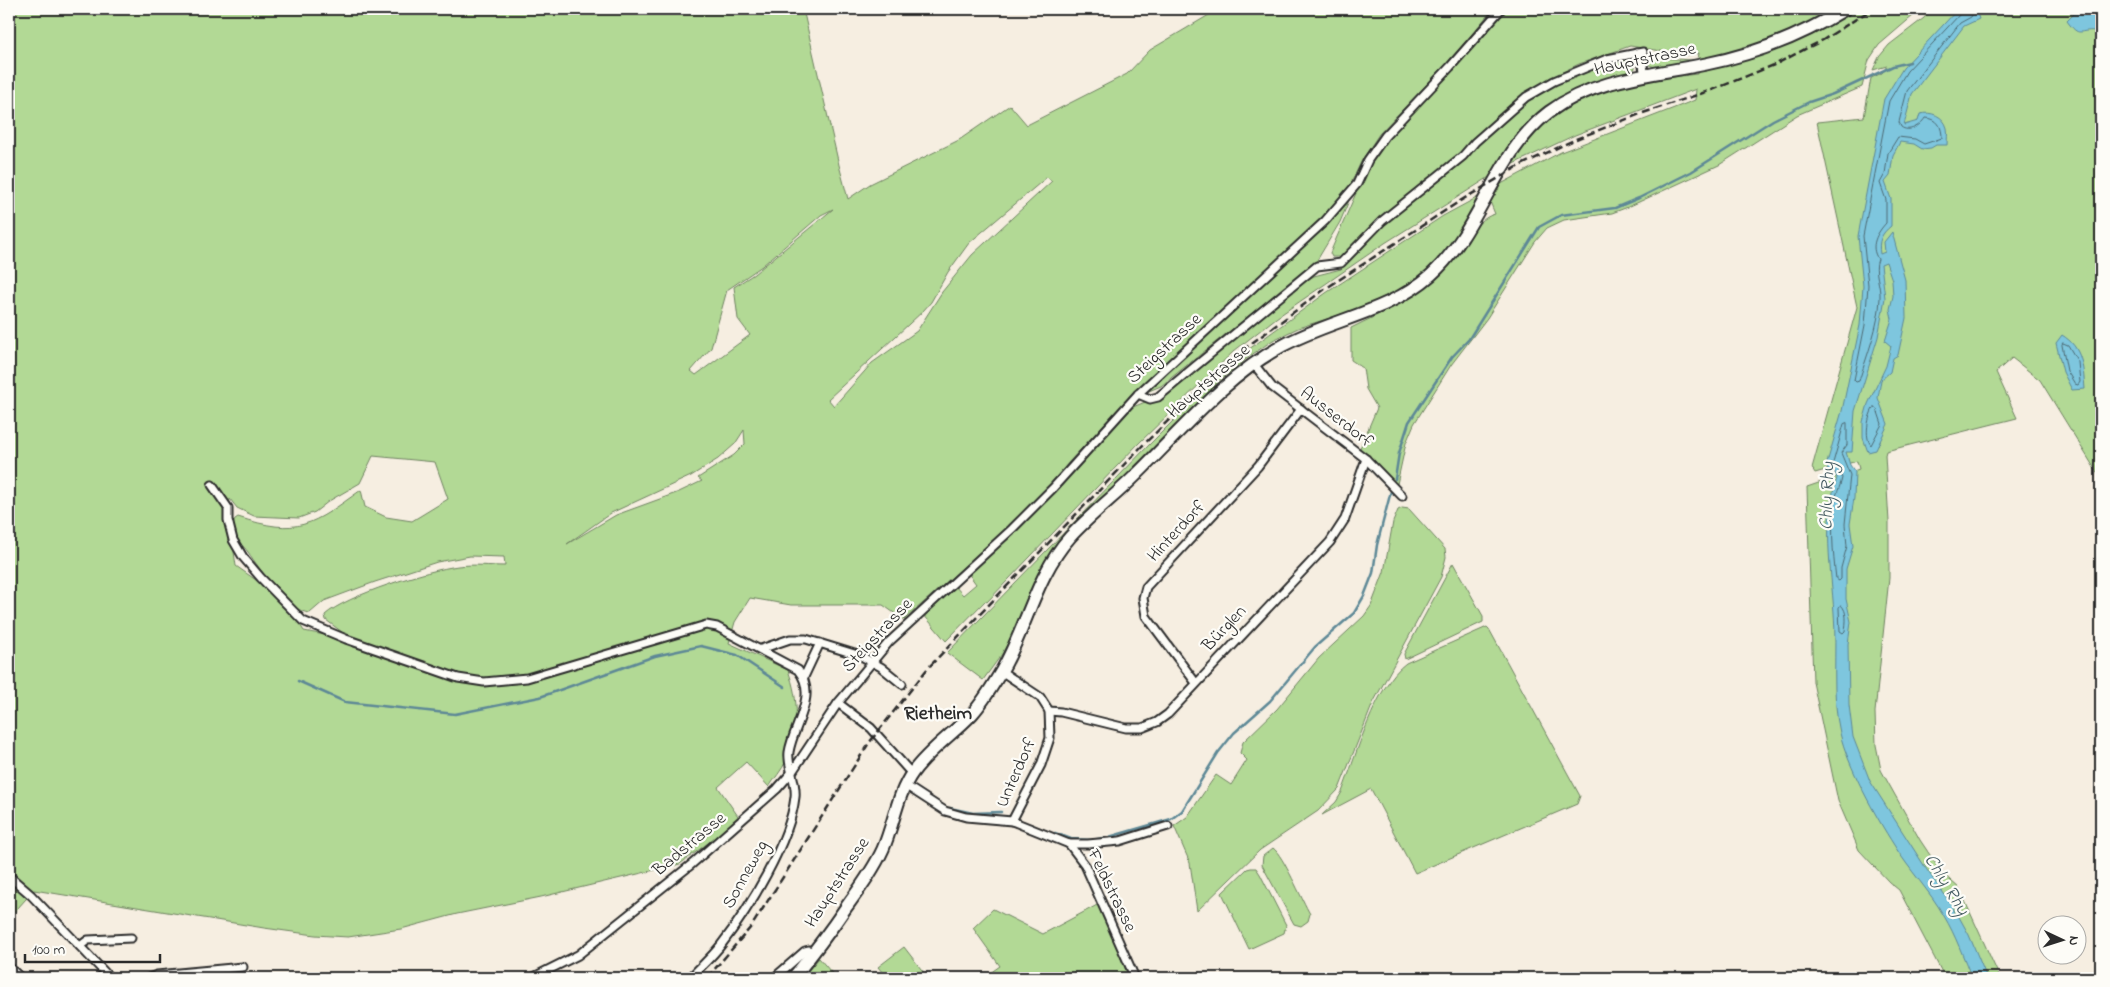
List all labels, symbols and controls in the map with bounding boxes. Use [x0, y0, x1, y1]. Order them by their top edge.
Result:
street label: Hauptstrasse [1592, 36, 1699, 83]
street label: Steigstrasse [1122, 307, 1210, 391]
street label: Hauptstrasse [1162, 338, 1257, 426]
street label: Ausserdorf [1294, 381, 1379, 455]
water label: Chly Rhy [1813, 461, 1843, 530]
street label: Hinterdorf [1142, 495, 1213, 569]
street label: Steigstrasse [836, 592, 921, 680]
street label: Bürglen [1196, 600, 1254, 659]
district label: Rietheim [904, 700, 972, 729]
street label: Unterdorf [990, 734, 1044, 812]
street label: Badstrasse [647, 806, 733, 884]
street label: Hauptstrasse [799, 832, 878, 933]
street label: Sonneweg [717, 836, 776, 914]
street label: Feldstrasse [1079, 844, 1143, 938]
water label: Chly Rhy [1917, 849, 1976, 921]
north arrow [2038, 914, 2088, 964]
scale bar [25, 932, 160, 964]
text: N [2063, 935, 2084, 946]
text: 100 m [32, 939, 65, 961]

